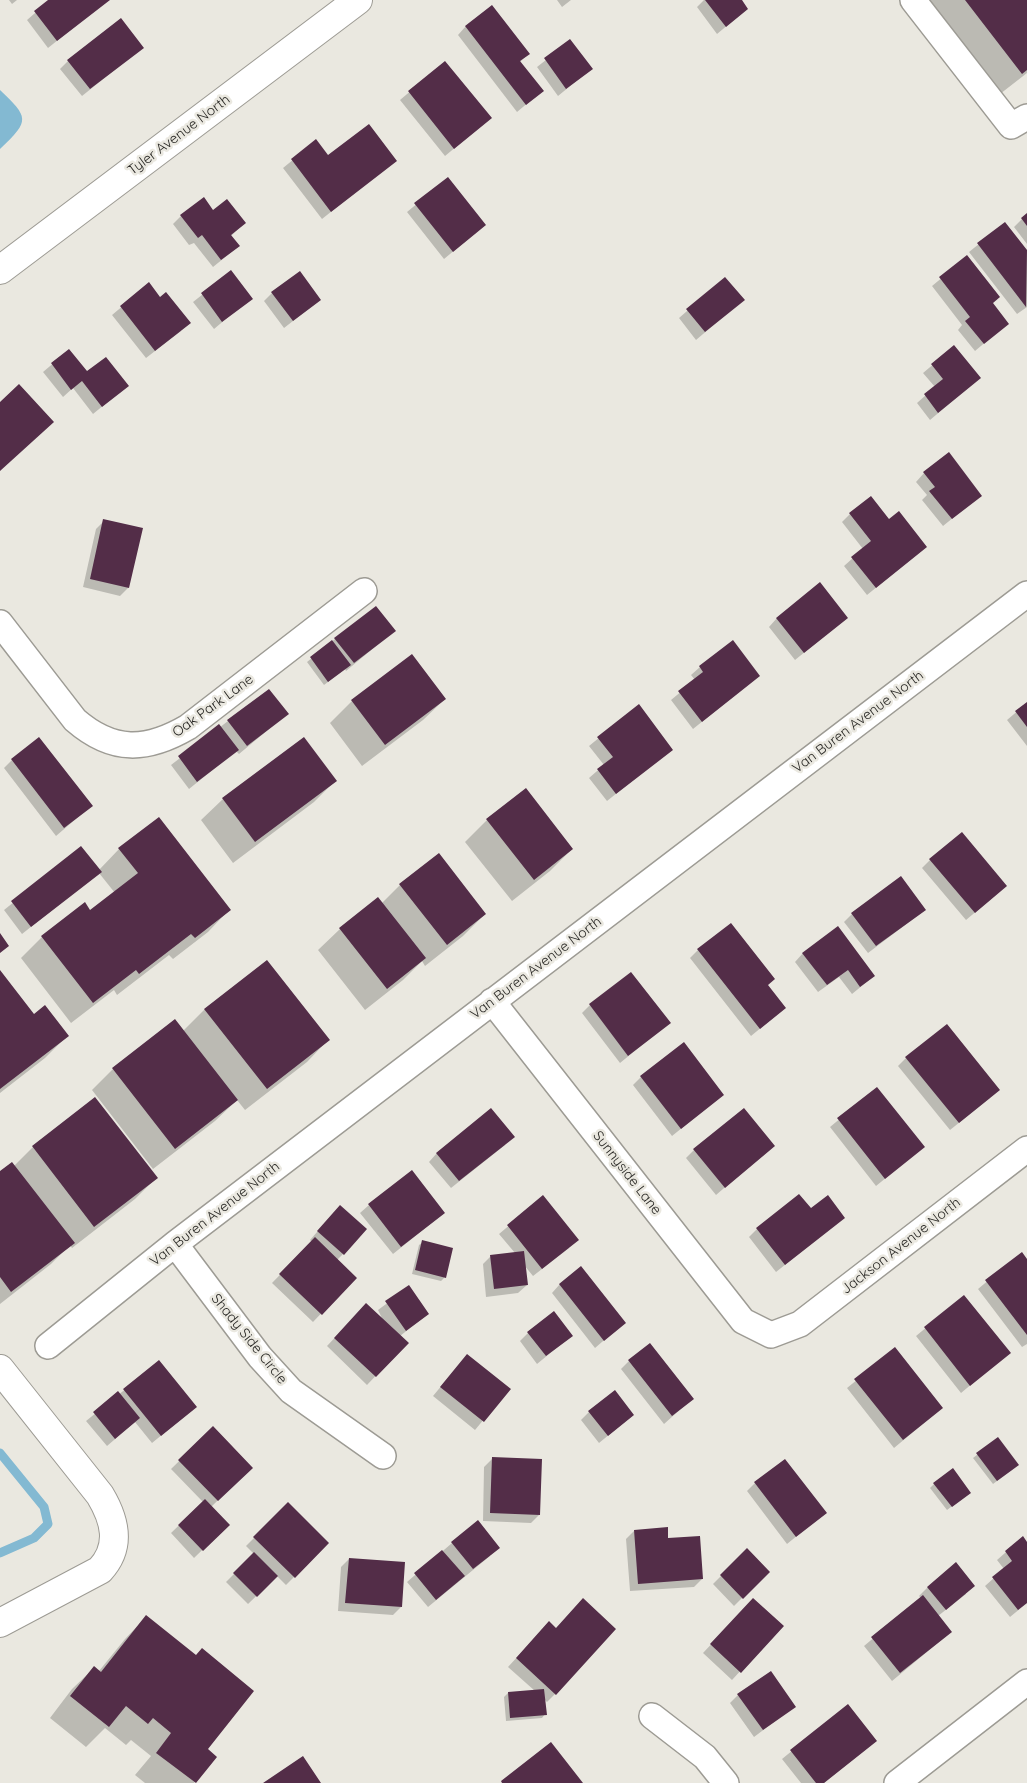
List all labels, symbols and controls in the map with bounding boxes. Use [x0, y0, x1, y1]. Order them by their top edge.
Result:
street label: Tyler Avenue North [125, 91, 233, 179]
street label: Van Buren Avenue North [789, 667, 927, 777]
street label: Oak Park Lane [169, 671, 257, 741]
street label: Van Buren Avenue North [467, 913, 605, 1023]
street label: Sunnyside Lane [589, 1128, 665, 1218]
street label: Van Buren Avenue North [147, 1158, 283, 1270]
street label: Jackson Avenue North [838, 1194, 964, 1298]
street label: Shady Side Circle [208, 1291, 290, 1387]

